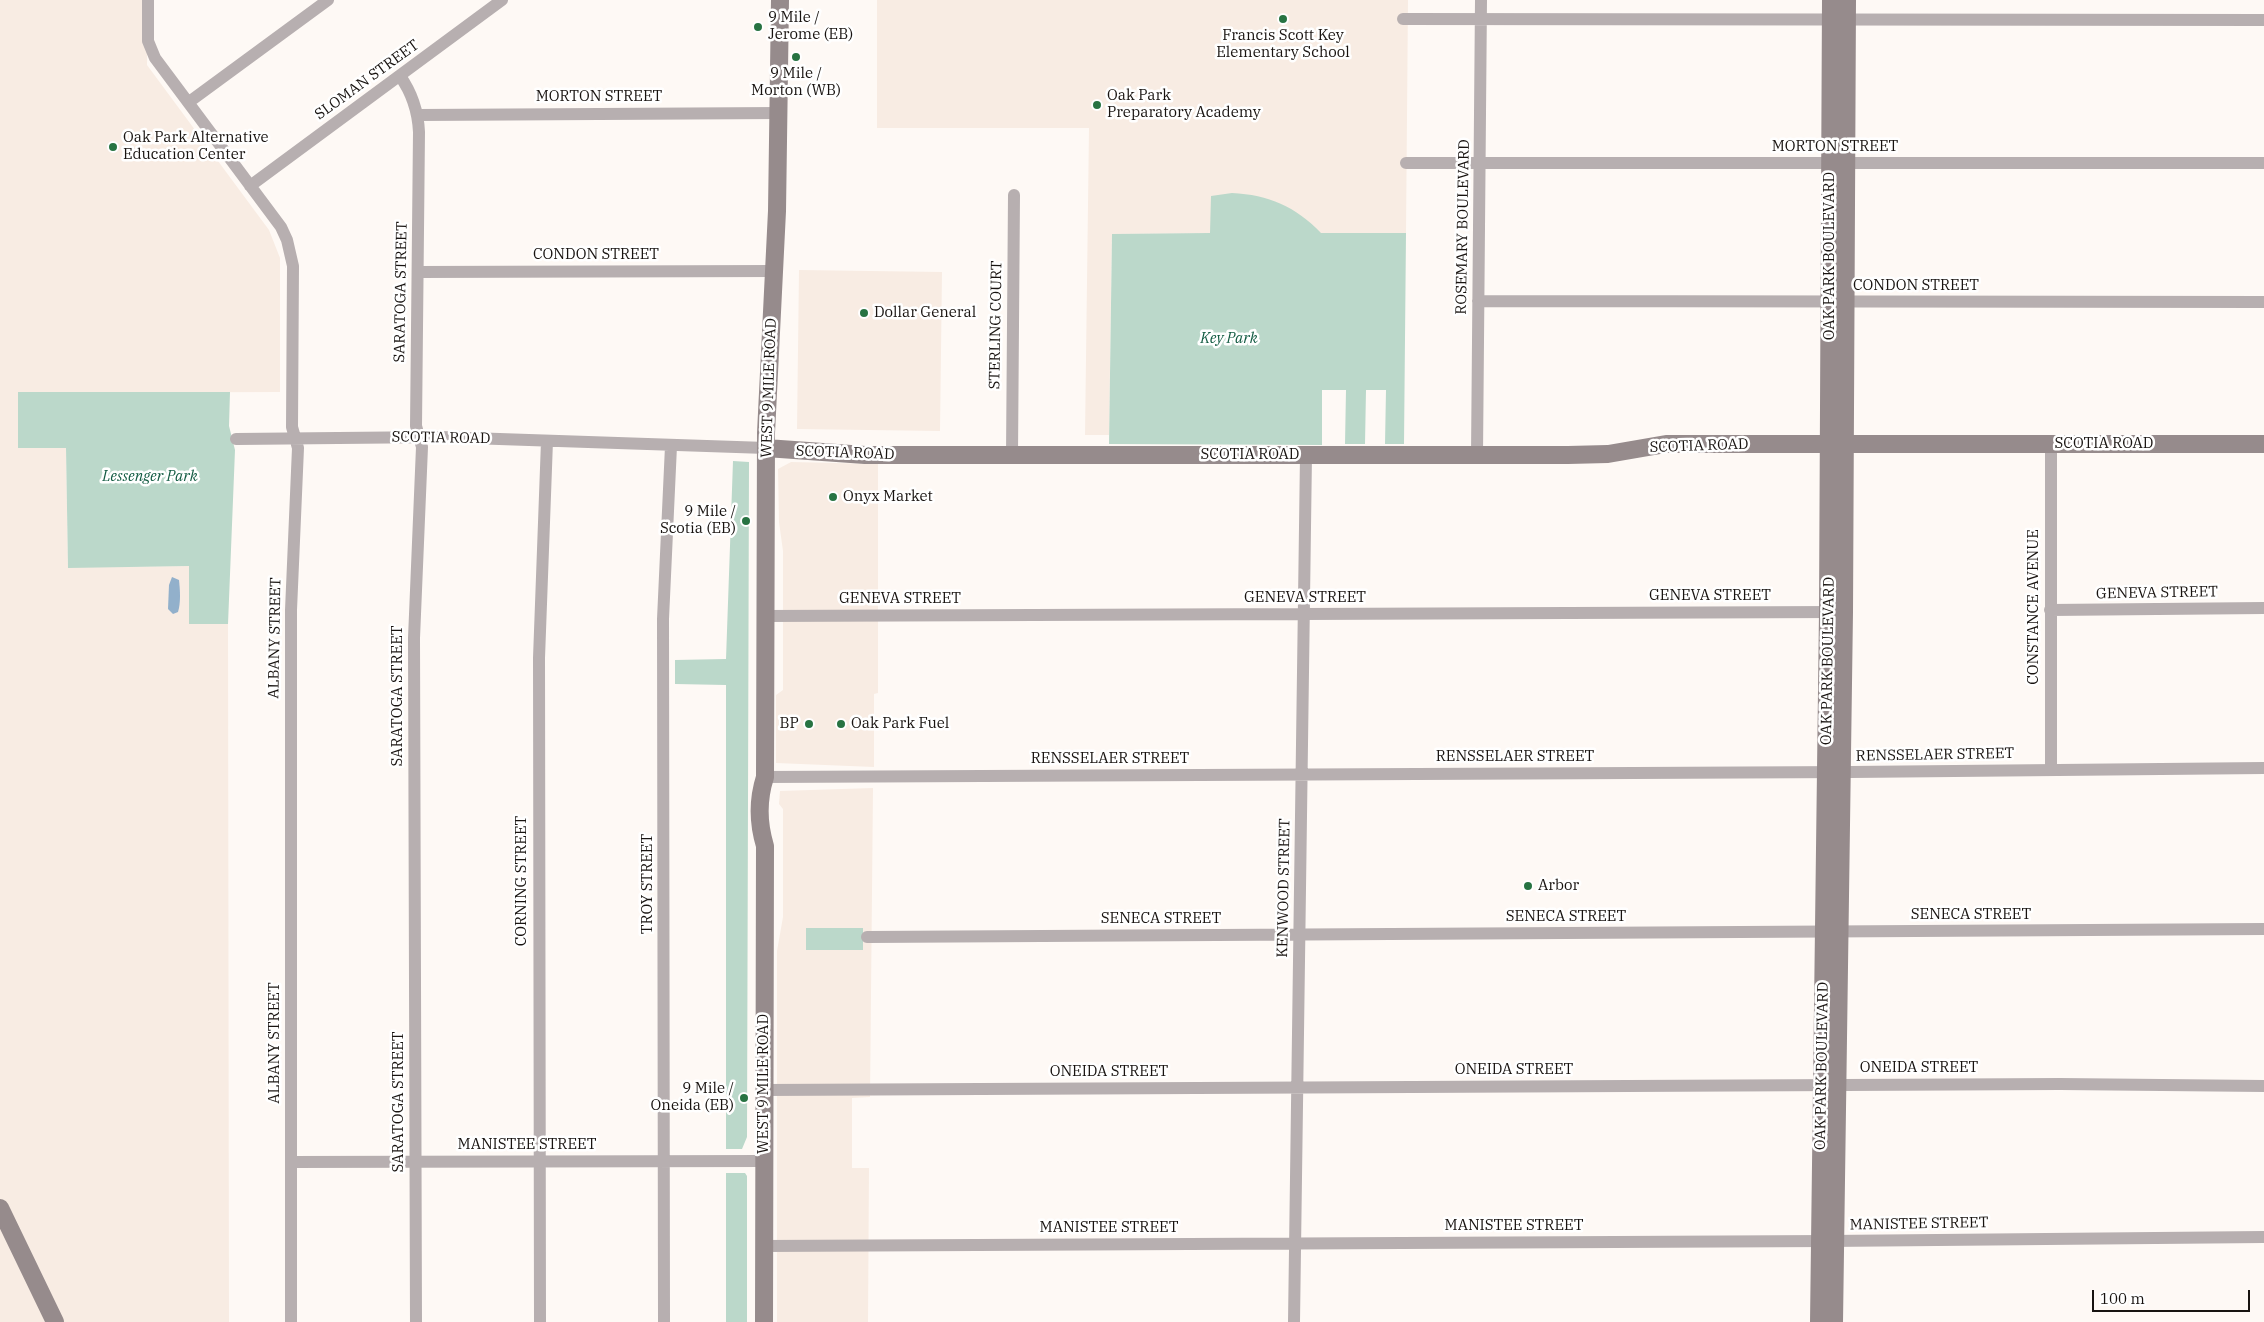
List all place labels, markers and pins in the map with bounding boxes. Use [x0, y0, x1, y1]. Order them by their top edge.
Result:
place label: 9 Mile / Jerome (EB) [768, 9, 853, 44]
marker: Francis Scott Key Elementary School [1277, 13, 1289, 25]
marker: 9 Mile / Jerome (EB) [752, 21, 764, 33]
place label: Francis Scott Key Elementary School [1216, 27, 1350, 62]
marker: 9 Mile / Morton (WB) [790, 51, 802, 63]
place label: 9 Mile / Morton (WB) [751, 65, 841, 100]
place label: Oak Park Preparatory Academy [1107, 87, 1261, 122]
marker: Oak Park Preparatory Academy [1091, 99, 1103, 111]
place label: Oak Park Alternative Education Center [123, 129, 269, 164]
marker: Oak Park Alternative Education Center [107, 141, 119, 153]
place label: Dollar General [874, 304, 976, 322]
marker: Dollar General [858, 307, 870, 319]
place label: Onyx Market [843, 488, 933, 506]
marker: Onyx Market [827, 491, 839, 503]
place label: 9 Mile / Scotia (EB) [660, 503, 736, 538]
marker: 9 Mile / Scotia (EB) [740, 515, 752, 527]
place label: BP [780, 715, 799, 733]
place label: Oak Park Fuel [851, 715, 949, 733]
marker: BP [803, 718, 815, 730]
marker: Oak Park Fuel [835, 718, 847, 730]
place label: Arbor [1538, 877, 1579, 895]
marker: Arbor [1522, 880, 1534, 892]
place label: 9 Mile / Oneida (EB) [651, 1080, 734, 1115]
marker: 9 Mile / Oneida (EB) [738, 1092, 750, 1104]

